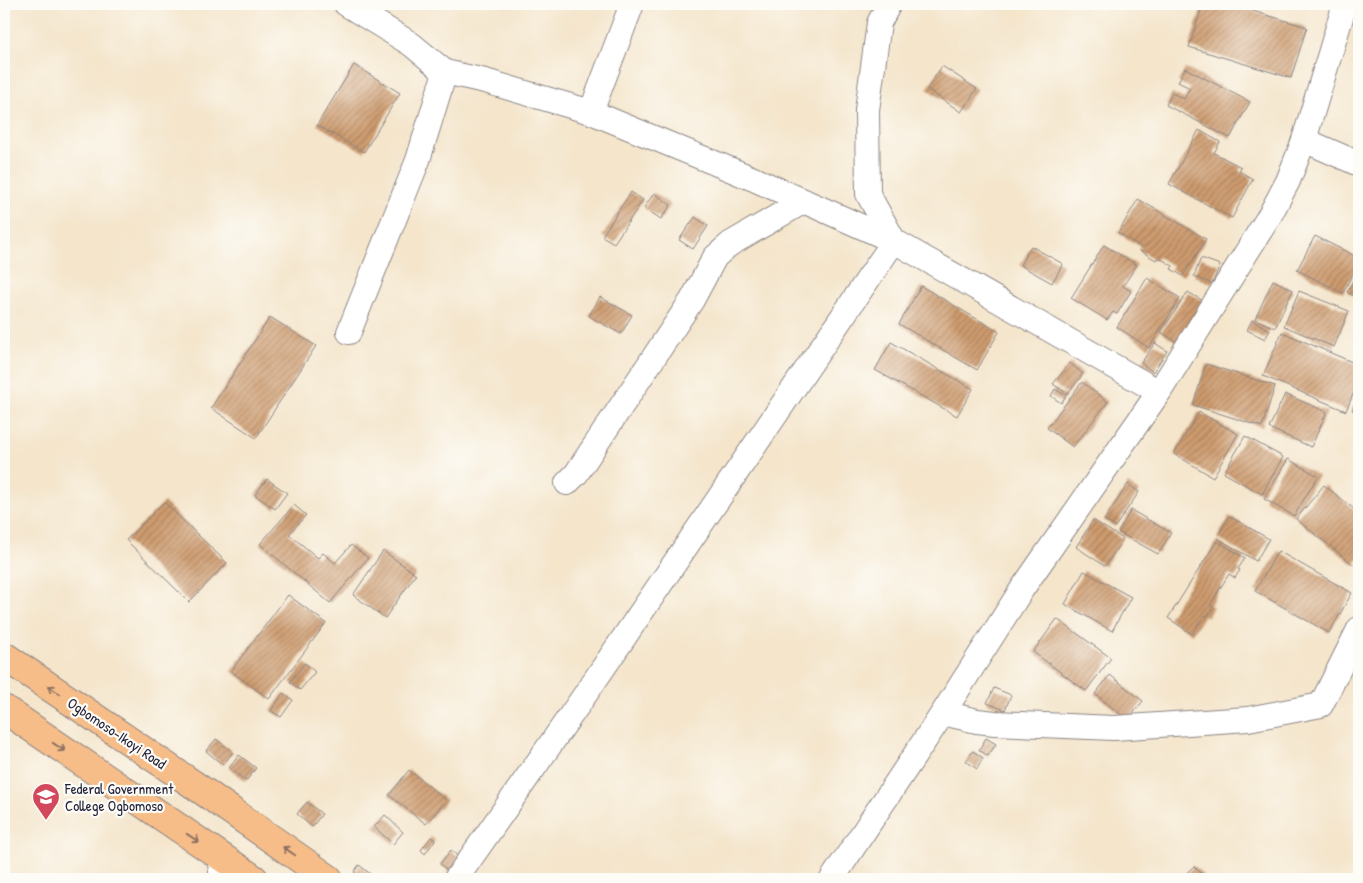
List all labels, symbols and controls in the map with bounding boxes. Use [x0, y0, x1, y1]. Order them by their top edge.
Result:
one-way arrow [47, 685, 61, 695]
street label: Ogbomoso-Ikoyi Road [63, 692, 171, 774]
one-way arrow [51, 742, 65, 752]
place label: Federal Government College Ogbomoso [64, 778, 174, 816]
school or university icon: Federal Government College Ogbomoso [31, 782, 61, 821]
one-way arrow [186, 833, 200, 843]
one-way arrow [282, 846, 296, 856]

